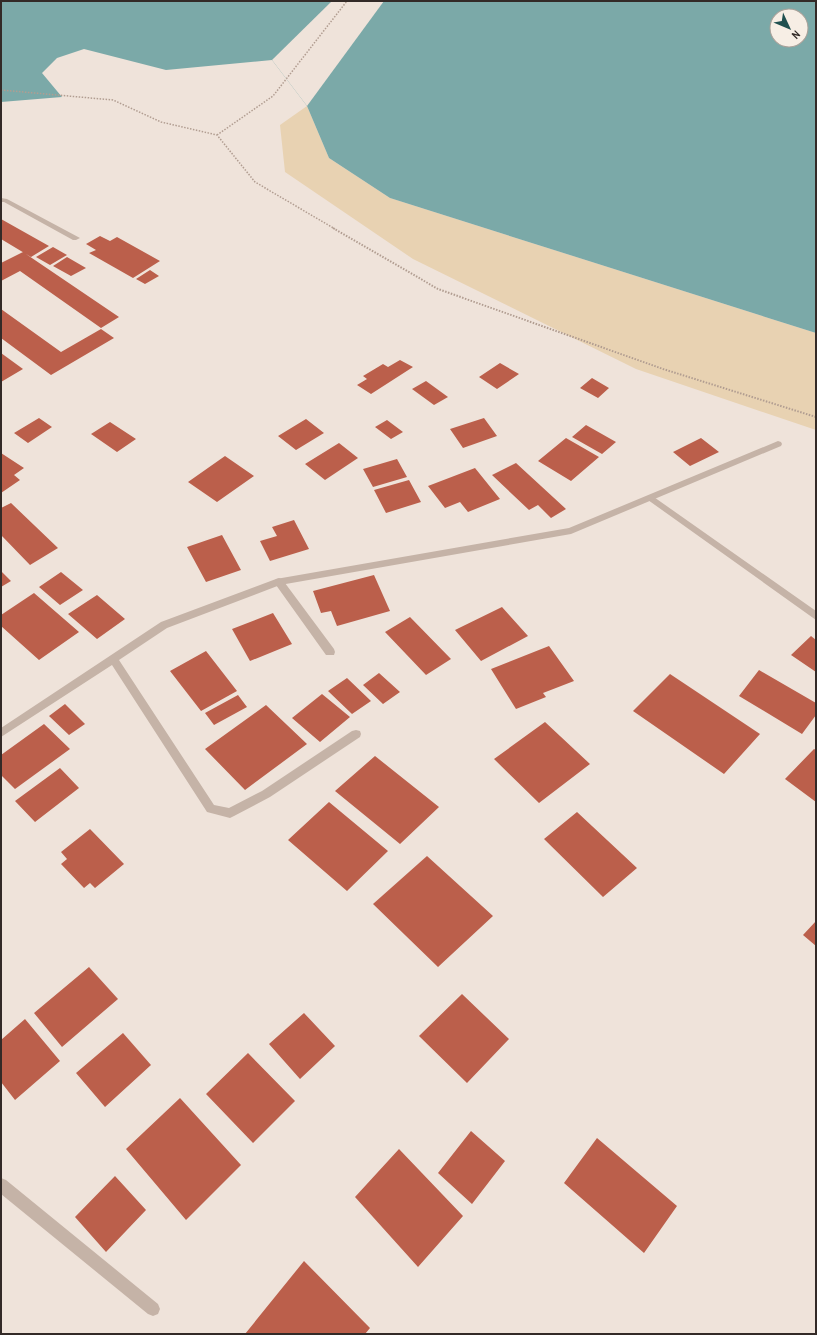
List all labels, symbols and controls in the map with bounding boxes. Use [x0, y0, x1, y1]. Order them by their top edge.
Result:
north arrow [769, 8, 809, 48]
text: N [789, 28, 803, 42]

